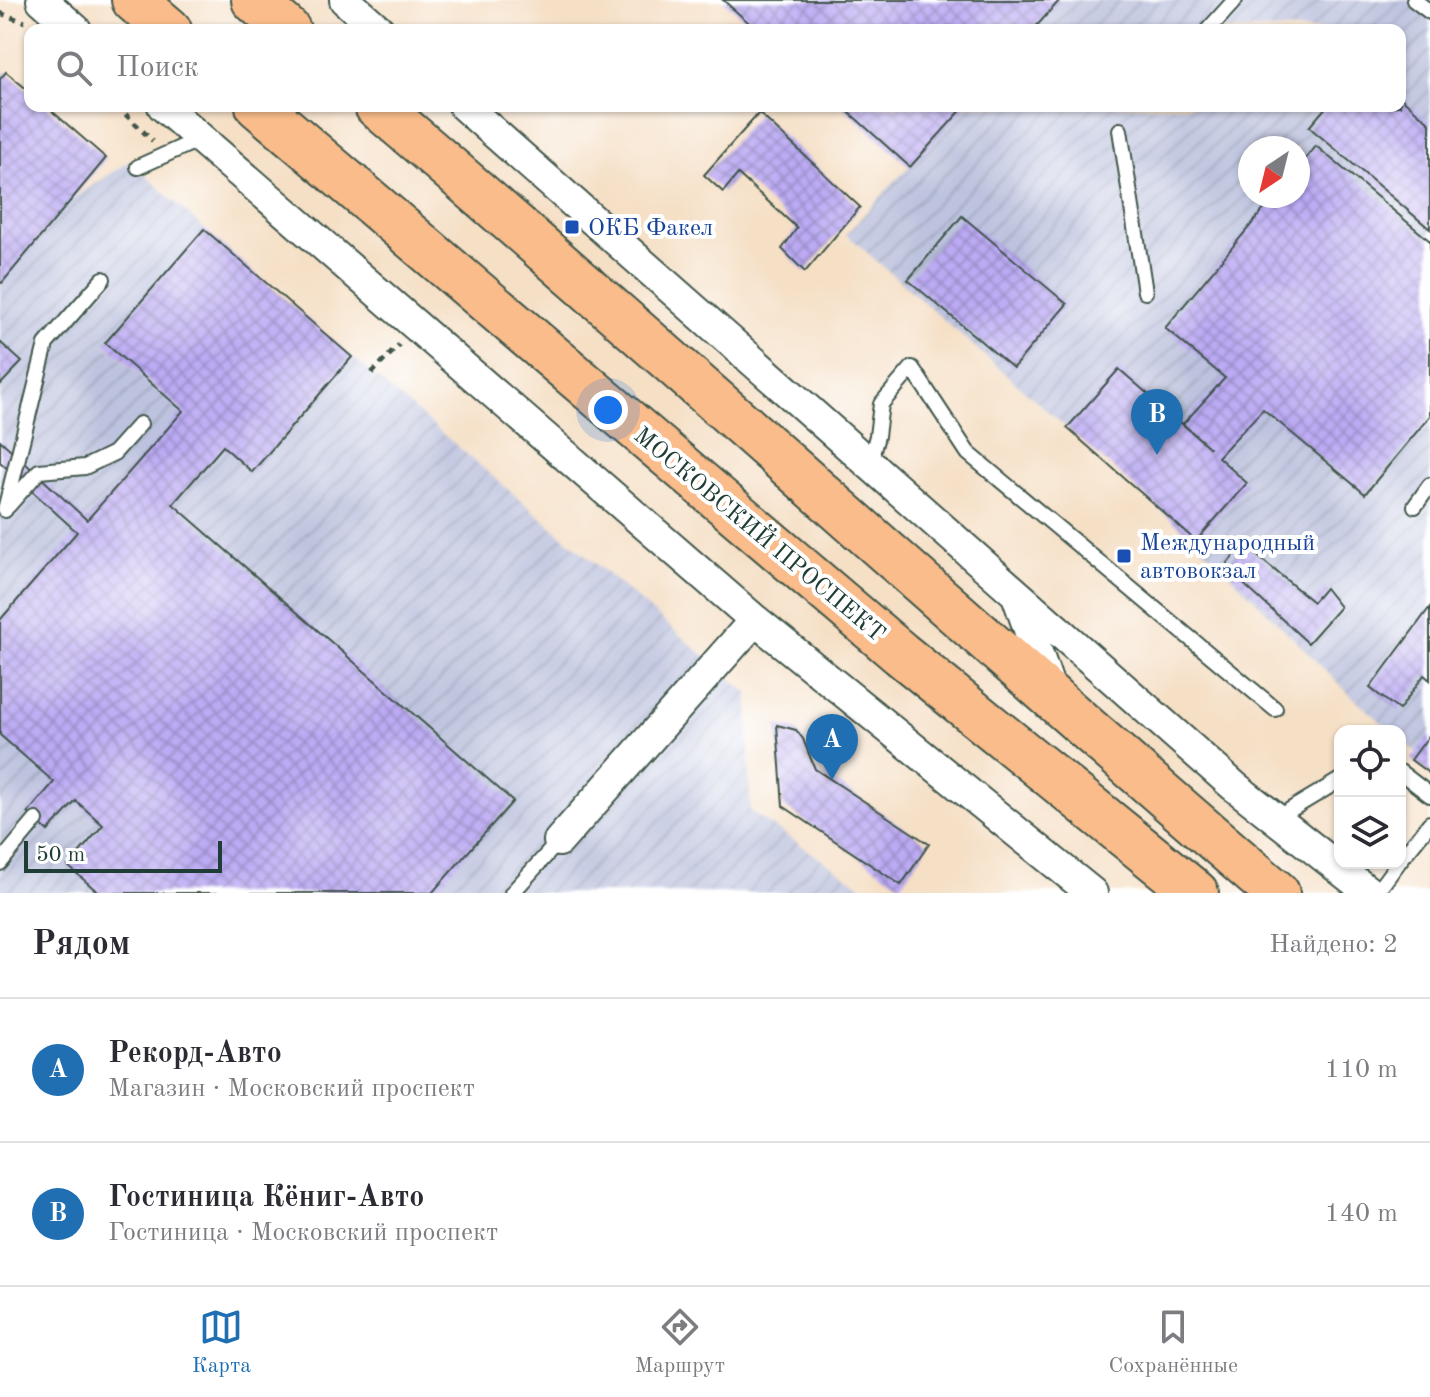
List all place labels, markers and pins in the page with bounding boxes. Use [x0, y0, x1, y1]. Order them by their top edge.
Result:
place label: ОКБ Факел [588, 217, 713, 241]
marker: ОКБ Факел [563, 218, 581, 236]
pin: B [1131, 389, 1183, 455]
place label: Международный автовокзал [1140, 532, 1315, 584]
marker: Международный автовокзал [1115, 547, 1133, 565]
pin: A [806, 714, 858, 780]

